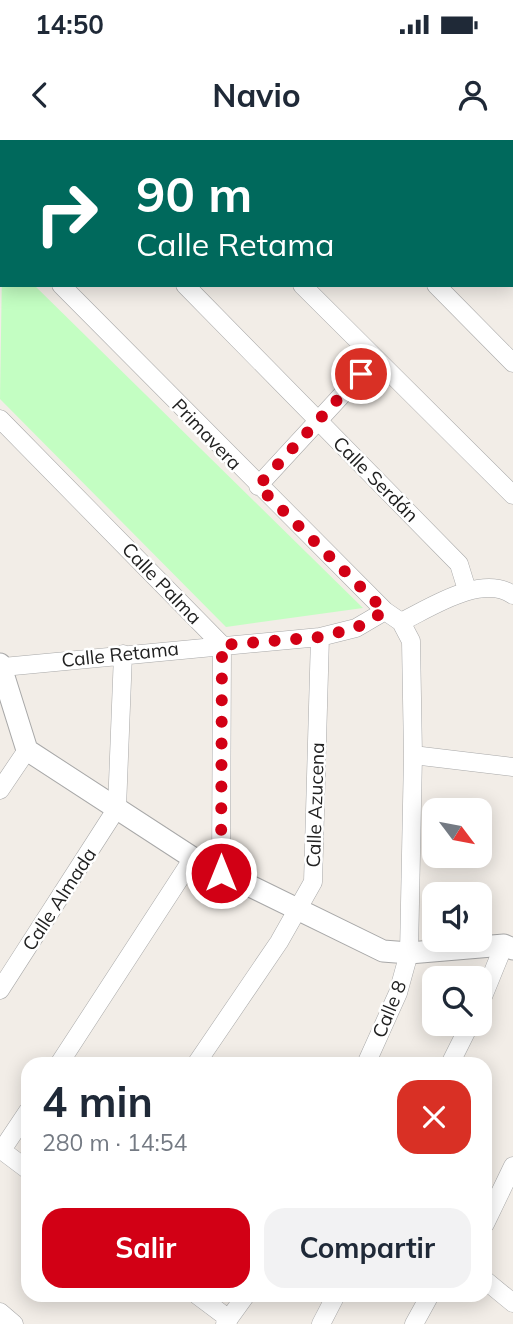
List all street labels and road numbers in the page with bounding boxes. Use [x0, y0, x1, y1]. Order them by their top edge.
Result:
street label: Primavera [167, 393, 247, 475]
street label: Calle Serdán [328, 431, 424, 527]
street label: Calle Palma [117, 537, 207, 629]
street label: Calle Retama [60, 636, 180, 672]
street label: Calle Azucena [301, 742, 329, 868]
street label: Calle Almada [17, 843, 101, 955]
street label: Calle 8 [367, 977, 411, 1041]

